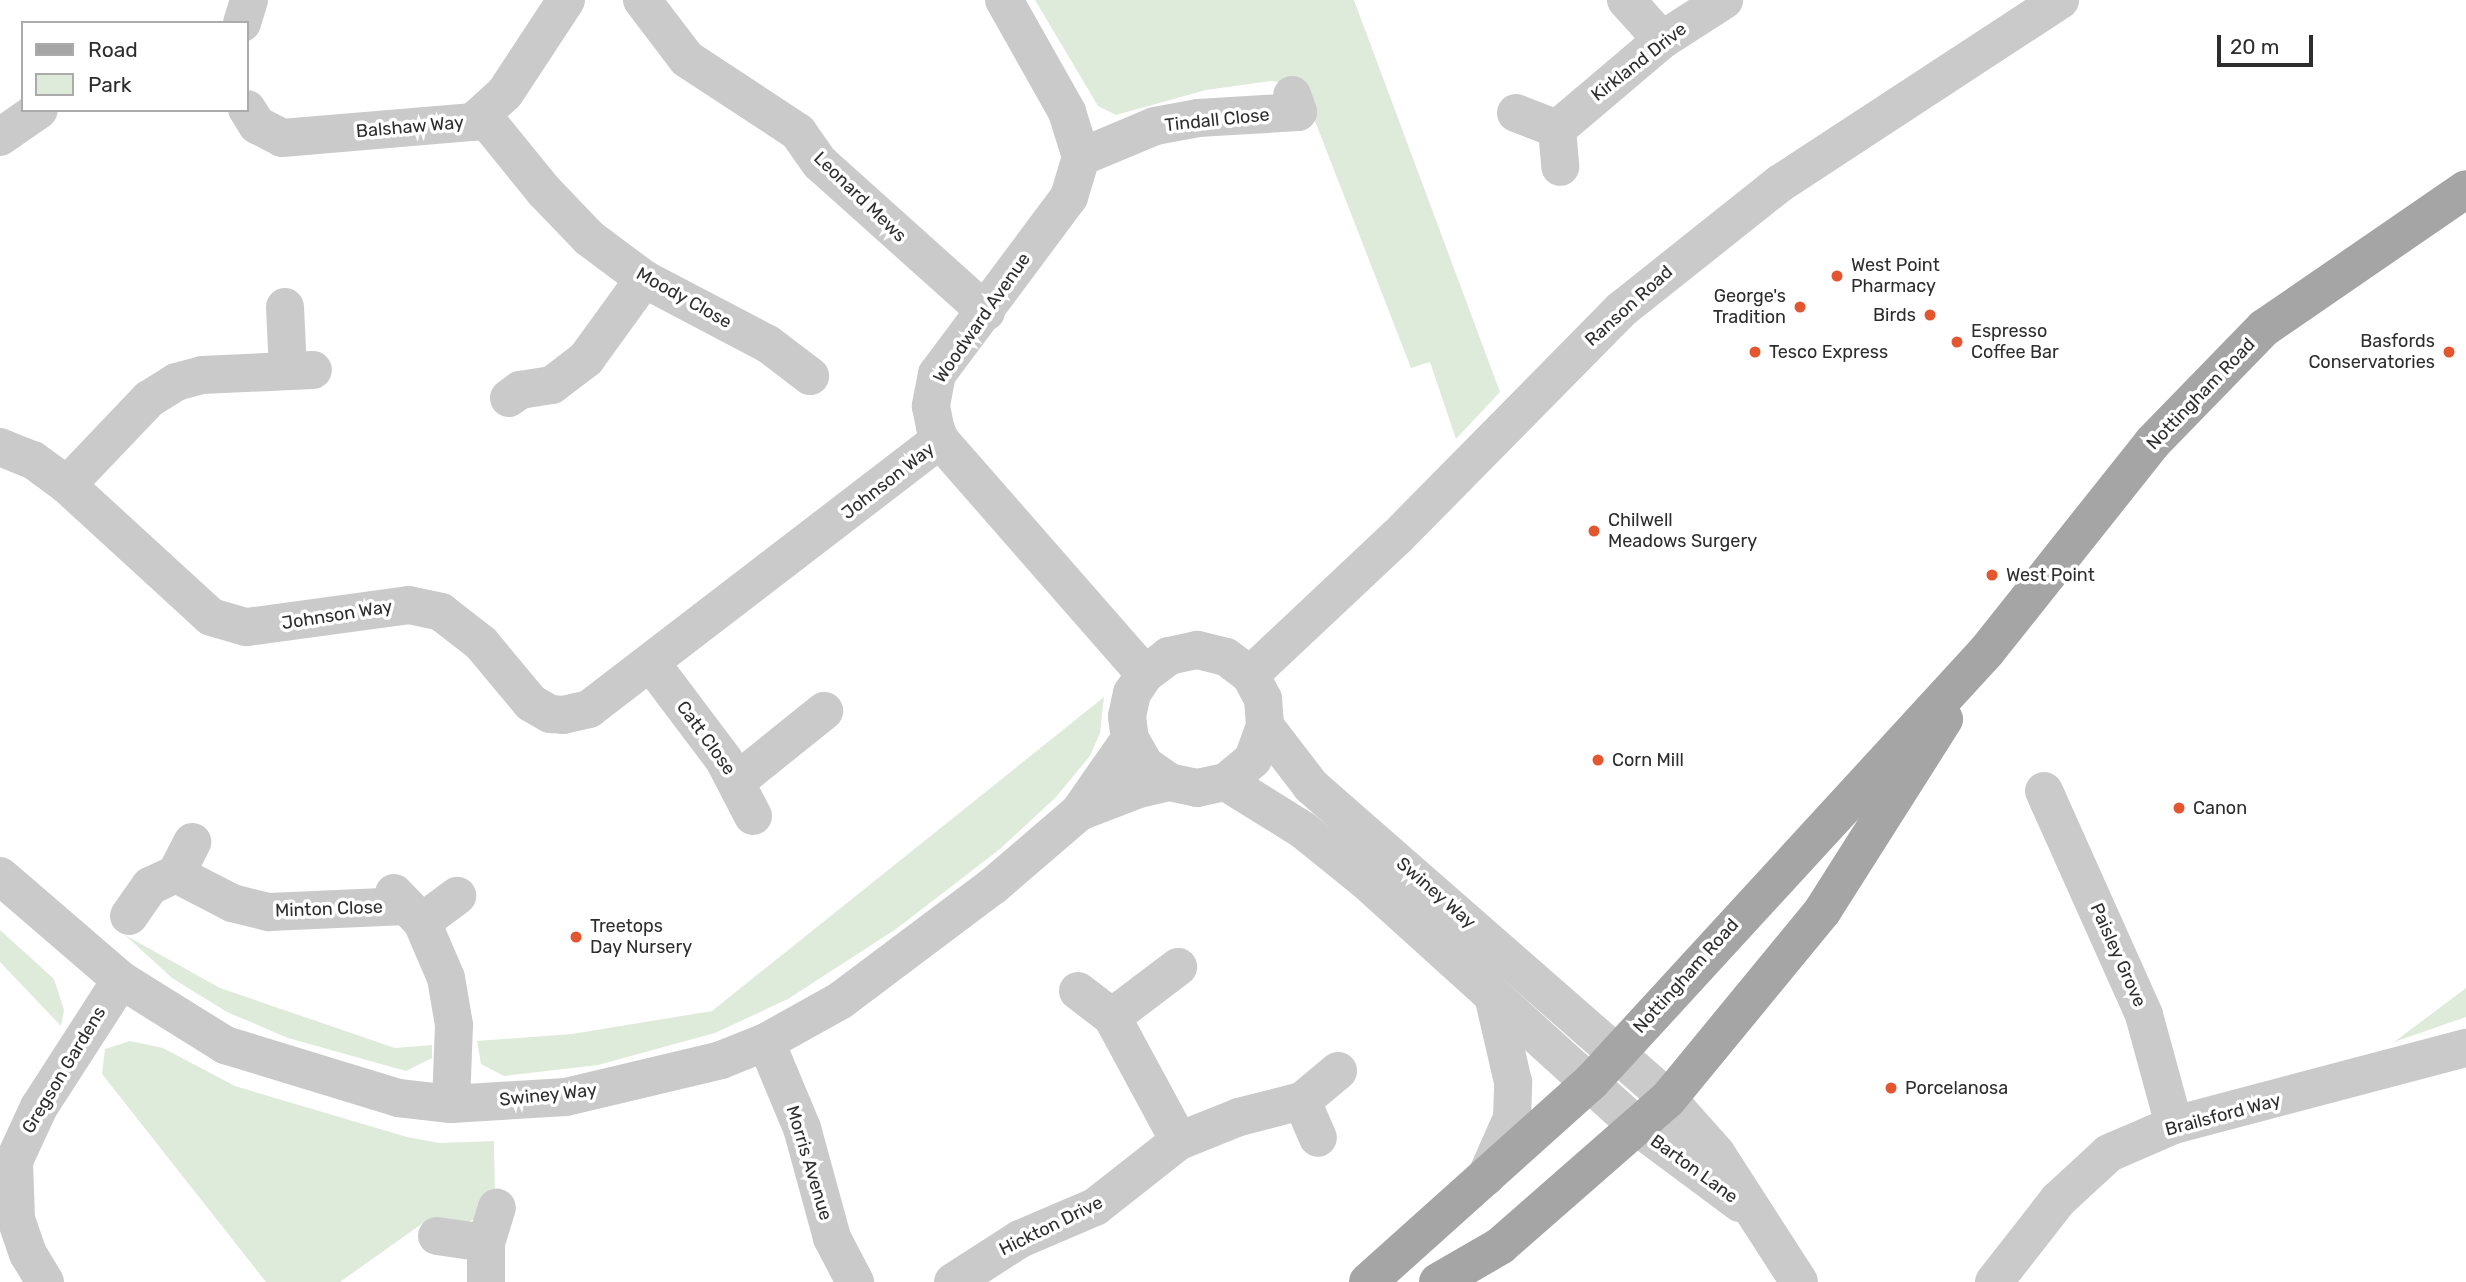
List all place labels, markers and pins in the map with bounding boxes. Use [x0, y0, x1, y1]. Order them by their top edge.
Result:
place label: West Point Pharmacy [1851, 255, 1940, 298]
marker: West Point Pharmacy [1829, 268, 1845, 284]
place label: George's Tradition [1713, 286, 1786, 328]
marker: George's Tradition [1792, 299, 1808, 315]
place label: Birds [1873, 304, 1916, 326]
marker: Birds [1922, 307, 1938, 323]
place label: Espresso Coffee Bar [1971, 321, 2059, 364]
place label: Basfords Conservatories [2308, 331, 2435, 374]
marker: Espresso Coffee Bar [1949, 334, 1965, 350]
place label: Tesco Express [1769, 341, 1888, 363]
marker: Tesco Express [1747, 344, 1763, 360]
marker: Basfords Conservatories [2441, 344, 2457, 360]
place label: Chilwell Meadows Surgery [1608, 510, 1757, 552]
marker: Chilwell Meadows Surgery [1586, 523, 1602, 539]
place label: West Point [2006, 564, 2095, 586]
marker: West Point [1984, 567, 2000, 583]
place label: Corn Mill [1612, 749, 1684, 771]
marker: Corn Mill [1590, 752, 1606, 768]
place label: Canon [2193, 797, 2247, 819]
marker: Canon [2171, 800, 2187, 816]
place label: Treetops Day Nursery [590, 916, 693, 958]
marker: Treetops Day Nursery [568, 929, 584, 945]
place label: Porcelanosa [1905, 1077, 2008, 1099]
marker: Porcelanosa [1883, 1080, 1899, 1096]

